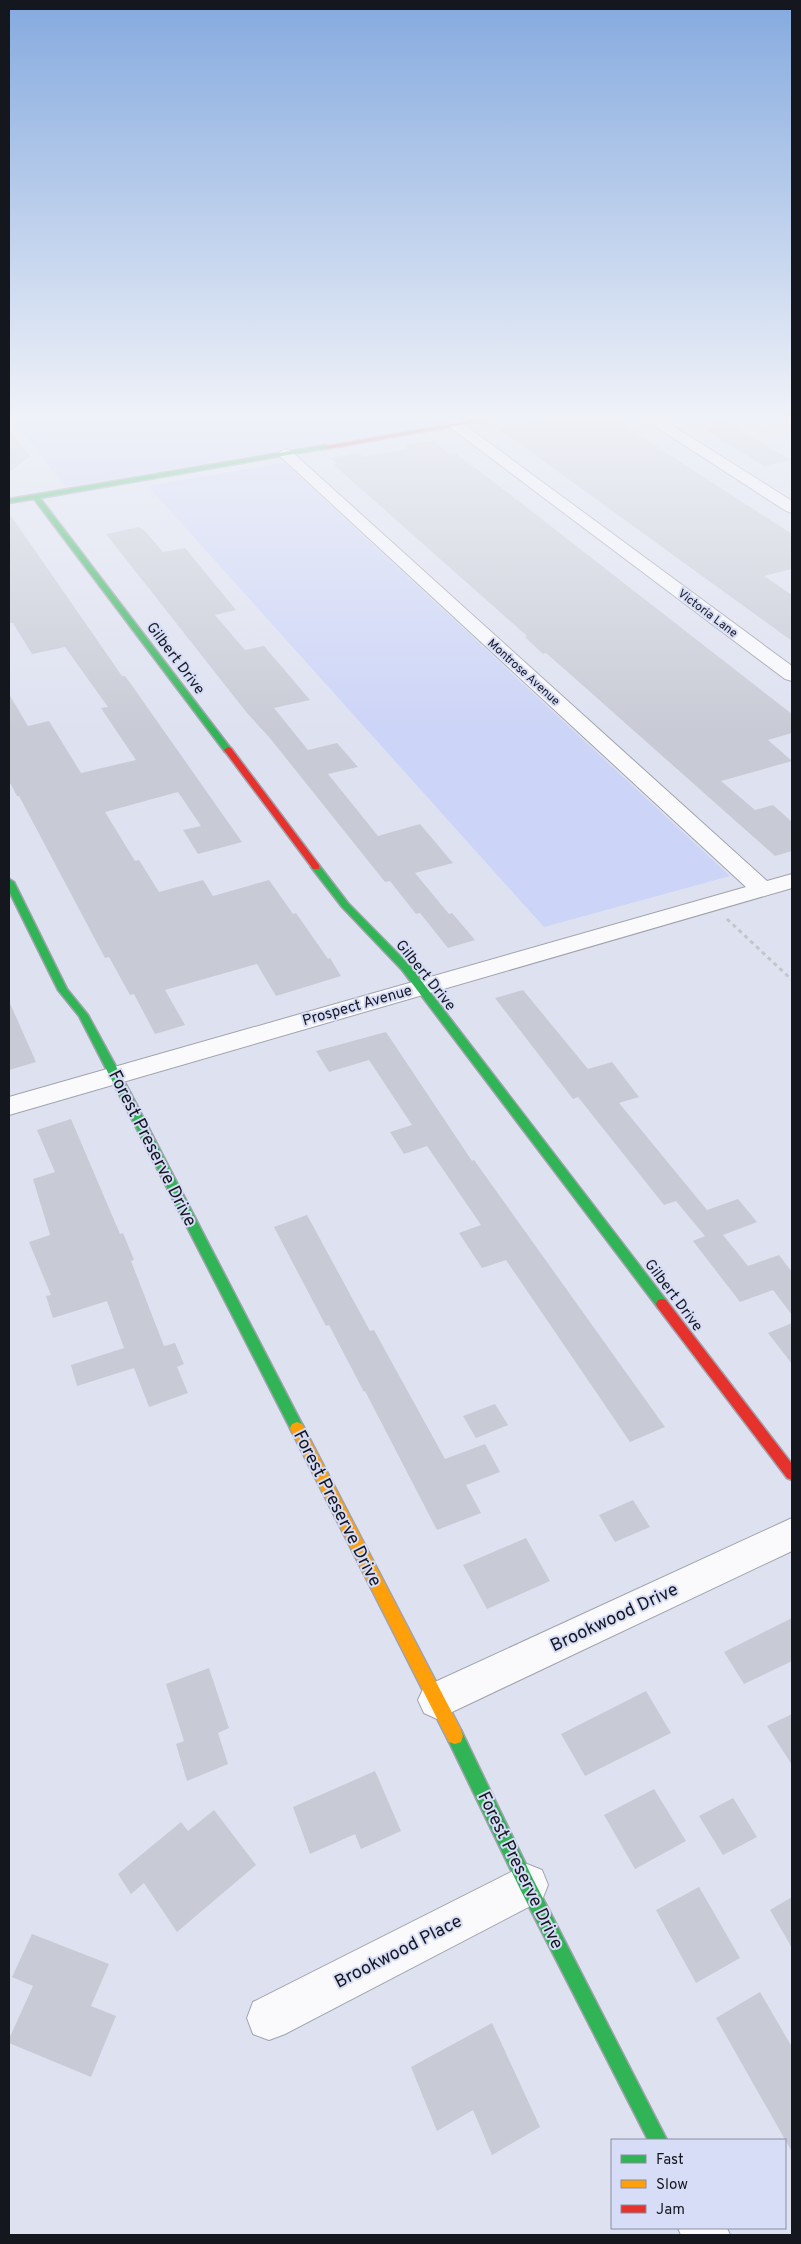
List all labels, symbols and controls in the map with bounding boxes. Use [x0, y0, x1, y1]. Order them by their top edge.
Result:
street label: Victoria Lane [674, 586, 741, 642]
street label: Gilbert Drive [141, 619, 208, 699]
street label: Montrose Avenue [484, 636, 563, 710]
street label: Gilbert Drive [390, 937, 459, 1015]
street label: Prospect Avenue [300, 982, 414, 1031]
street label: Forest Preserve Drive [102, 1067, 201, 1231]
street label: Gilbert Drive [639, 1256, 706, 1336]
street label: Forest Preserve Drive [287, 1427, 386, 1591]
street label: Brookwood Drive [547, 1579, 682, 1658]
street label: Forest Preserve Drive [472, 1788, 568, 1953]
street label: Brookwood Place [331, 1910, 466, 1994]
legend [611, 2139, 786, 2229]
text: Fast [656, 2151, 684, 2170]
text: Slow [656, 2176, 688, 2195]
text: Jam [656, 2201, 685, 2220]

